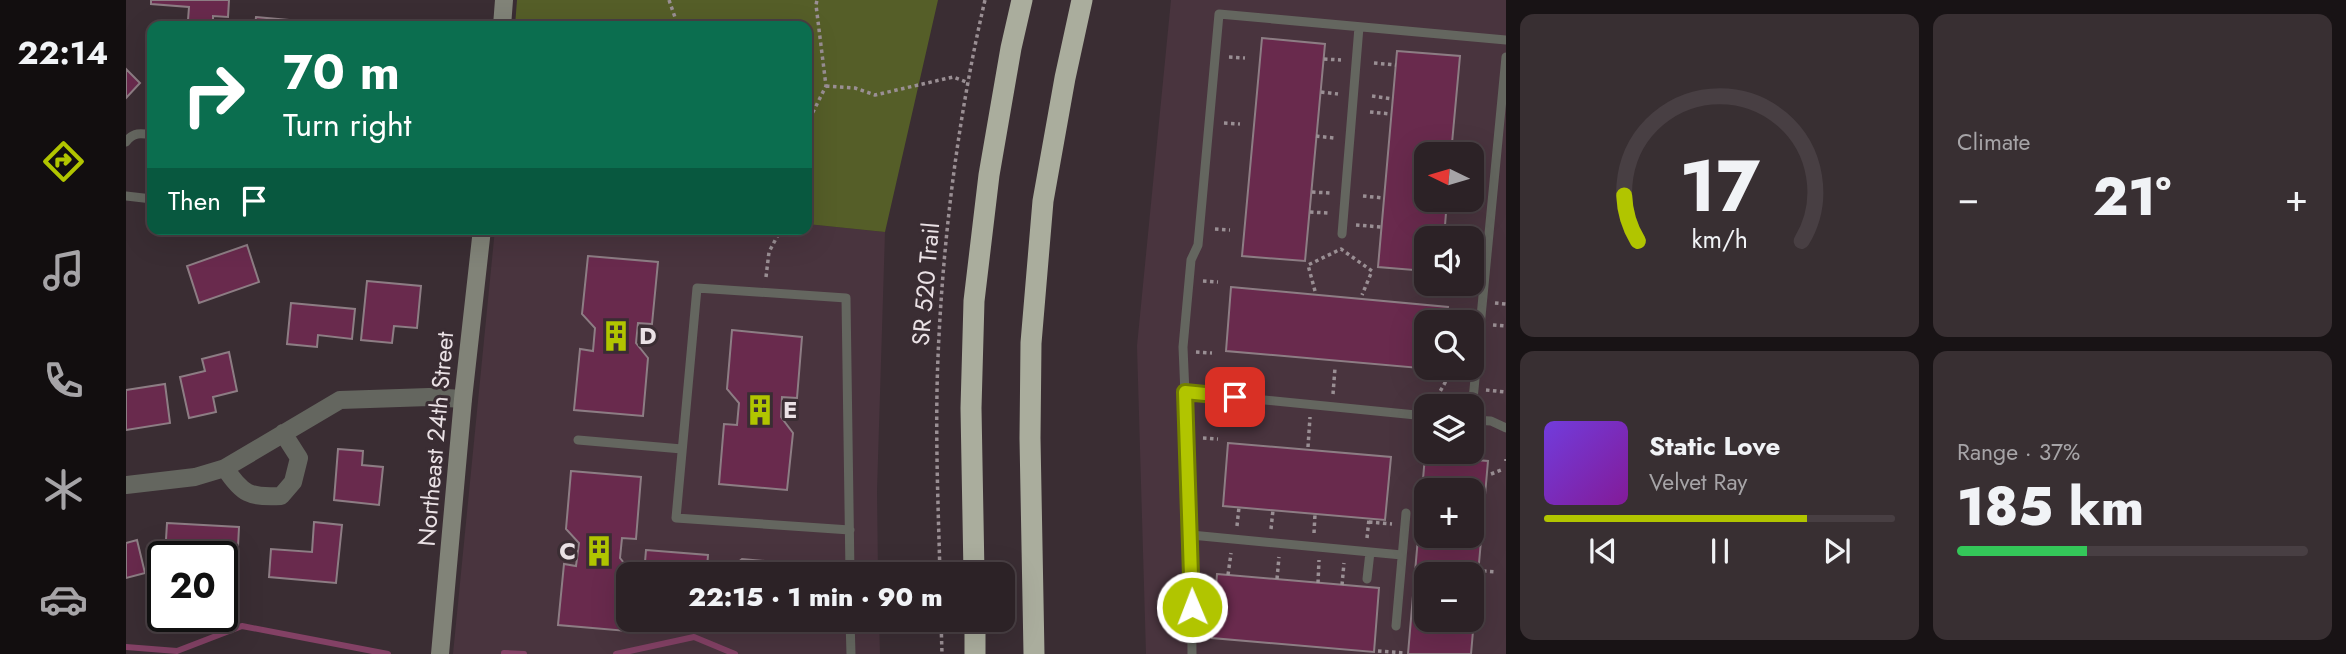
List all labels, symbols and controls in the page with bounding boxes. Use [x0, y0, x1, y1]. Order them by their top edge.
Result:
text: 22:14 [18, 30, 108, 76]
text: 70 m [283, 37, 400, 107]
icon: right [168, 49, 259, 140]
text: Turn right [283, 102, 412, 148]
text: Climate [1957, 125, 2030, 159]
text: 17 [1679, 134, 1760, 239]
icon: directions [39, 137, 88, 186]
north arrow [1414, 142, 1484, 212]
map controls [1414, 142, 1484, 632]
text: 21° [2093, 159, 2171, 235]
text: − [1957, 170, 1979, 225]
text: + [2285, 170, 2308, 225]
text: Then [168, 182, 221, 220]
icon: arrive [235, 182, 273, 220]
street label: SR 520 Trail [903, 221, 948, 347]
text: km/h [1691, 221, 1748, 257]
button: sound [1414, 226, 1484, 296]
icon: music [39, 246, 88, 295]
button: search [1414, 310, 1484, 380]
place label: D [639, 318, 657, 353]
building icon: D [599, 319, 633, 353]
street label: Northeast 24th Street [409, 330, 462, 548]
icon: phone [39, 356, 88, 405]
pin [1205, 367, 1265, 427]
icon: arrive [1216, 378, 1254, 416]
place label: E [783, 392, 797, 427]
building icon: E [743, 393, 777, 427]
button: layers [1414, 394, 1484, 464]
text: Static Love [1649, 427, 1781, 465]
text: Range · 37% [1957, 435, 2080, 469]
icon: climate [39, 465, 88, 514]
text: Velvet Ray [1649, 465, 1747, 499]
text: 185 km [1957, 469, 2144, 545]
button: + [1414, 478, 1484, 548]
icon: previous [1584, 532, 1622, 570]
icon: pause [1701, 532, 1739, 570]
icon: next [1818, 532, 1856, 570]
place label: C [559, 533, 576, 568]
building icon: C [582, 534, 616, 568]
speed limit sign: 20 [147, 541, 238, 632]
button: − [1414, 562, 1484, 632]
position arrow [1155, 570, 1229, 644]
icon: car [39, 575, 88, 624]
text: 22:15 · 1 min · 90 m [688, 578, 943, 616]

